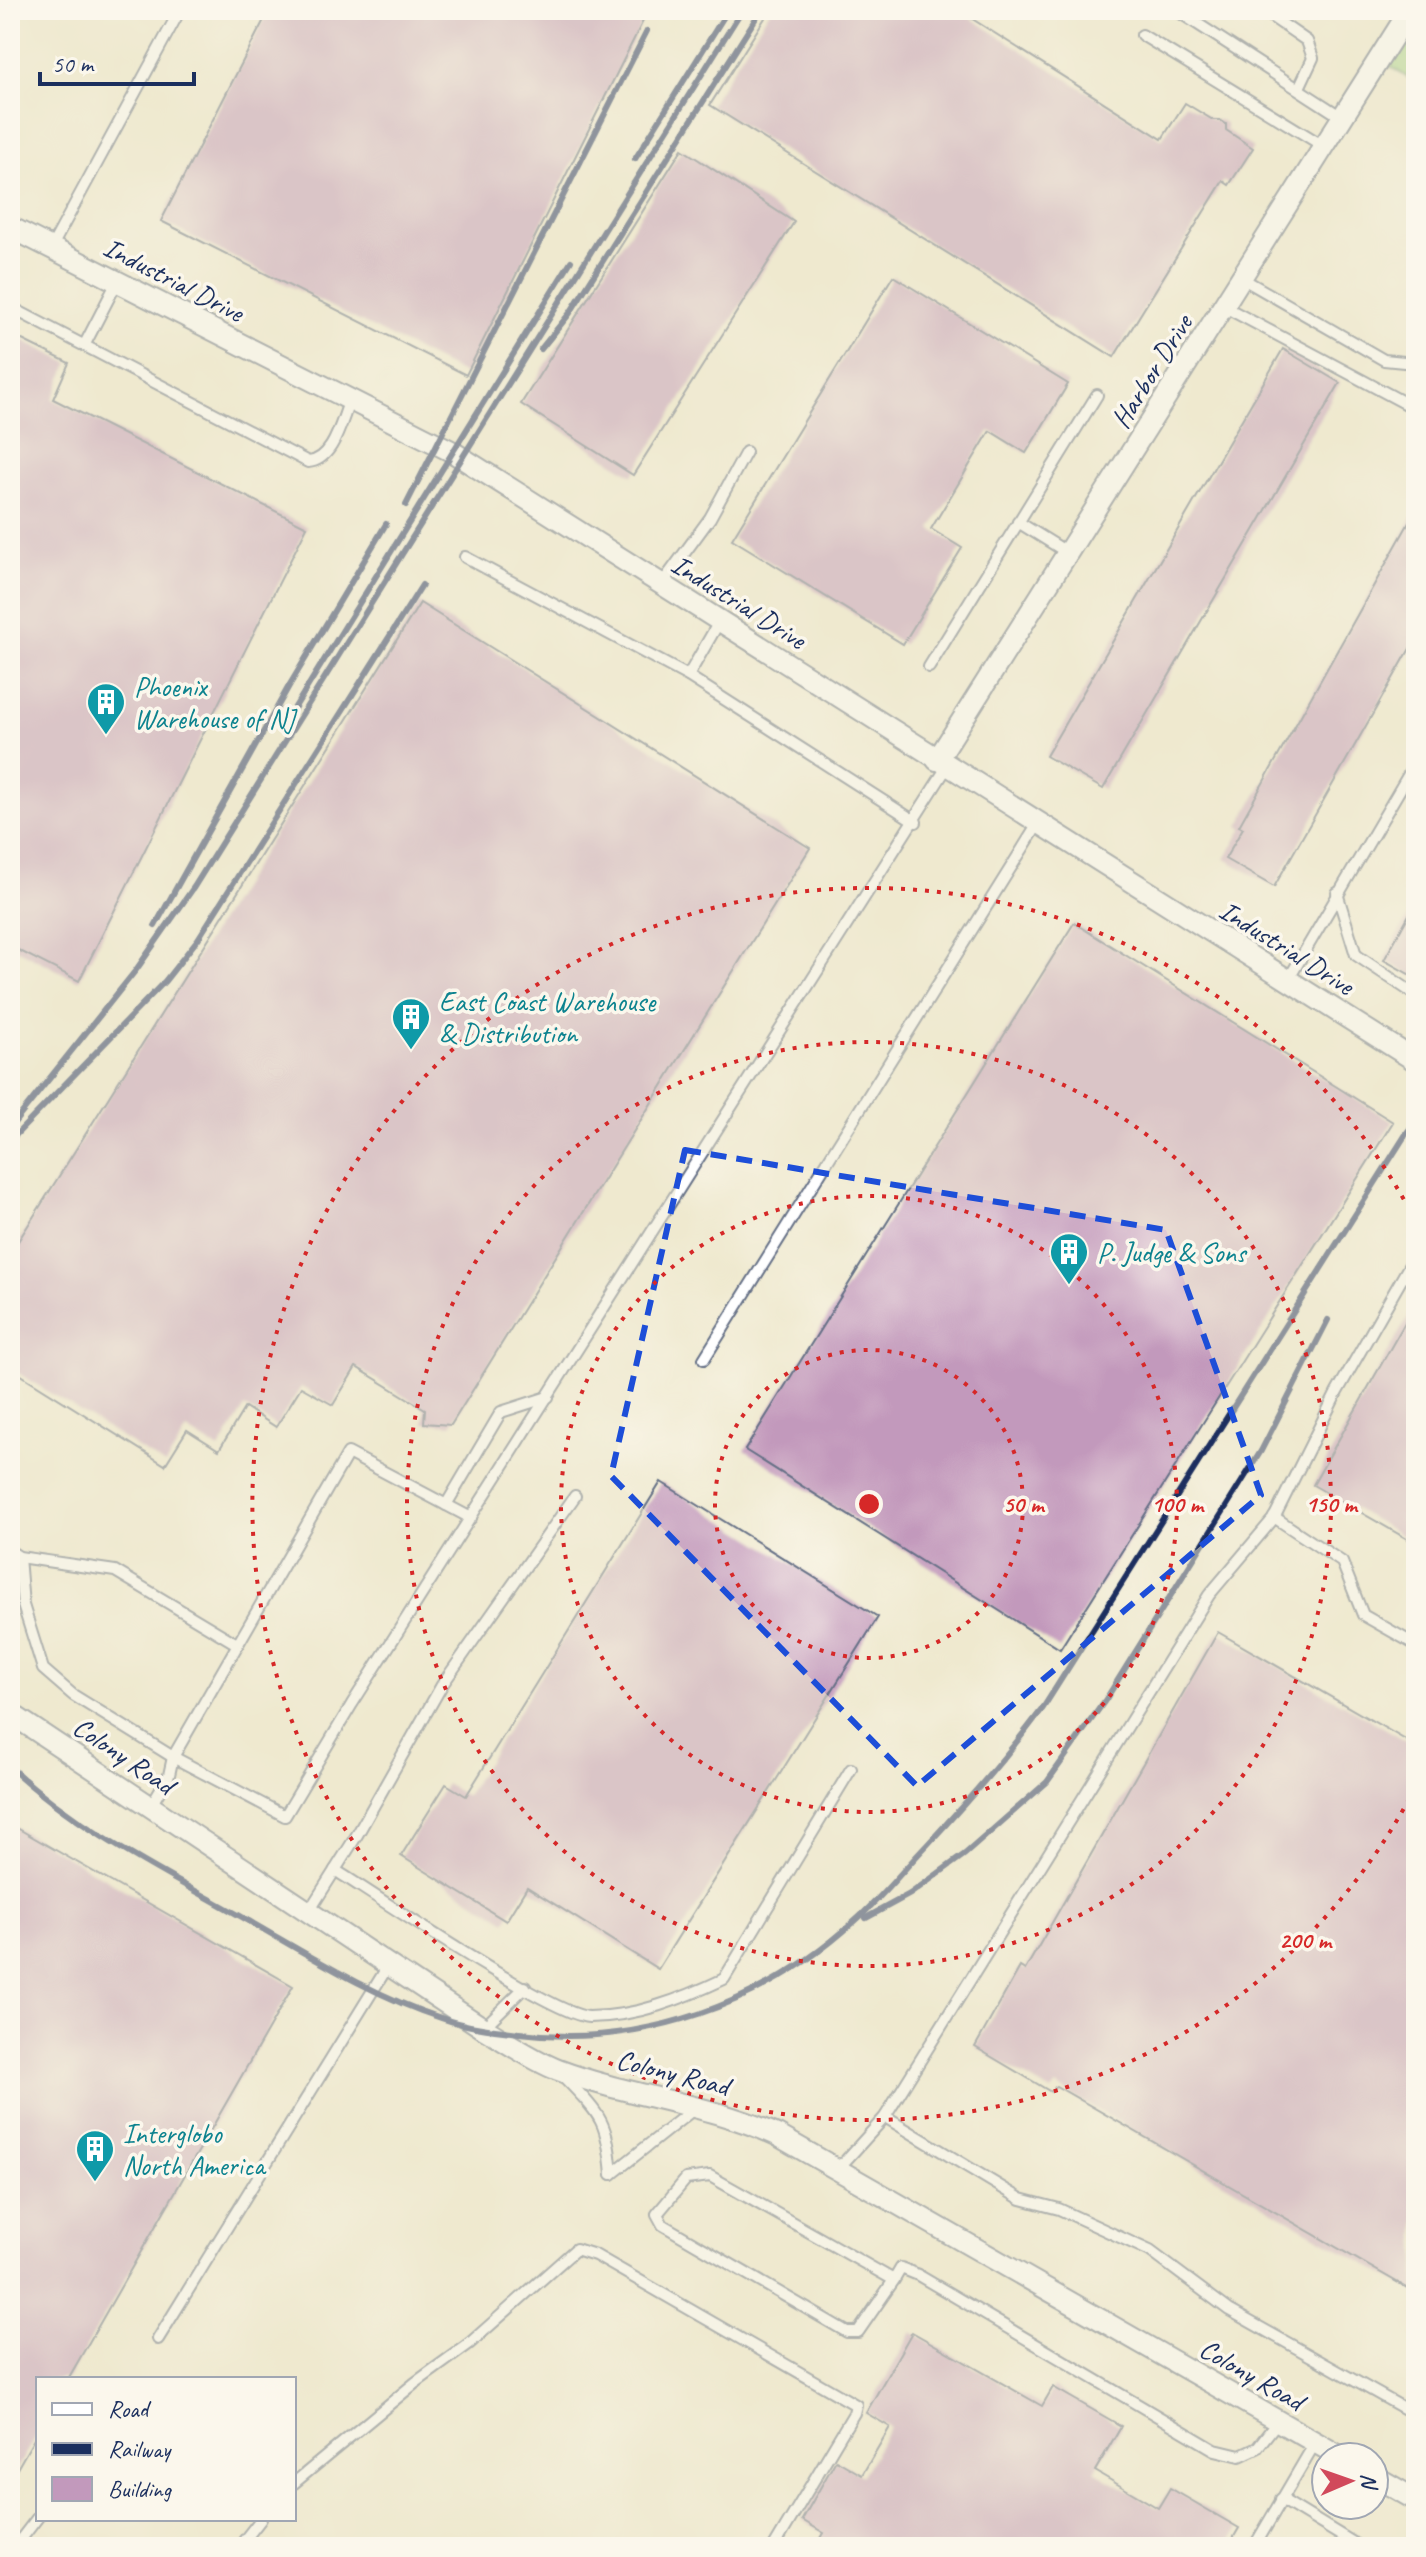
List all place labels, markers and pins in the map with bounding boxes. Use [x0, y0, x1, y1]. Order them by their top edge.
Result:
place label: Phoenix Warehouse of NJ [134, 669, 299, 736]
building icon: Phoenix Warehouse of NJ [85, 681, 127, 736]
place label: East Coast Warehouse & Distribution [439, 984, 657, 1051]
building icon: East Coast Warehouse & Distribution [390, 996, 432, 1051]
building icon: P. Judge & Sons [1048, 1231, 1090, 1286]
place label: P. Judge & Sons [1097, 1235, 1248, 1270]
centre of rings [855, 1490, 883, 1518]
place label: Interglobo North America [123, 2116, 267, 2183]
building icon: Interglobo North America [74, 2128, 116, 2183]

